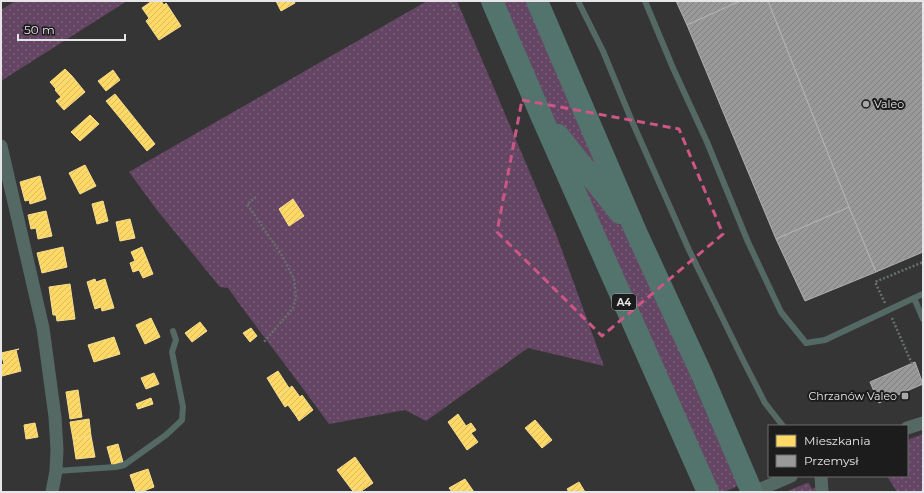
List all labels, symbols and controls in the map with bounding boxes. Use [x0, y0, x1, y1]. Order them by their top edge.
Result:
scale bar [18, 16, 125, 42]
text: 50 m [24, 22, 55, 37]
place label: Valeo [874, 97, 904, 111]
marker: Valeo [861, 99, 871, 109]
road number: A4 [612, 294, 636, 310]
place label: Chrzanów Valeo [808, 389, 897, 403]
marker: Chrzanów Valeo [900, 391, 910, 401]
legend [768, 425, 908, 477]
text: Mieszkania [804, 433, 870, 448]
text: Przemysł [804, 453, 859, 468]

